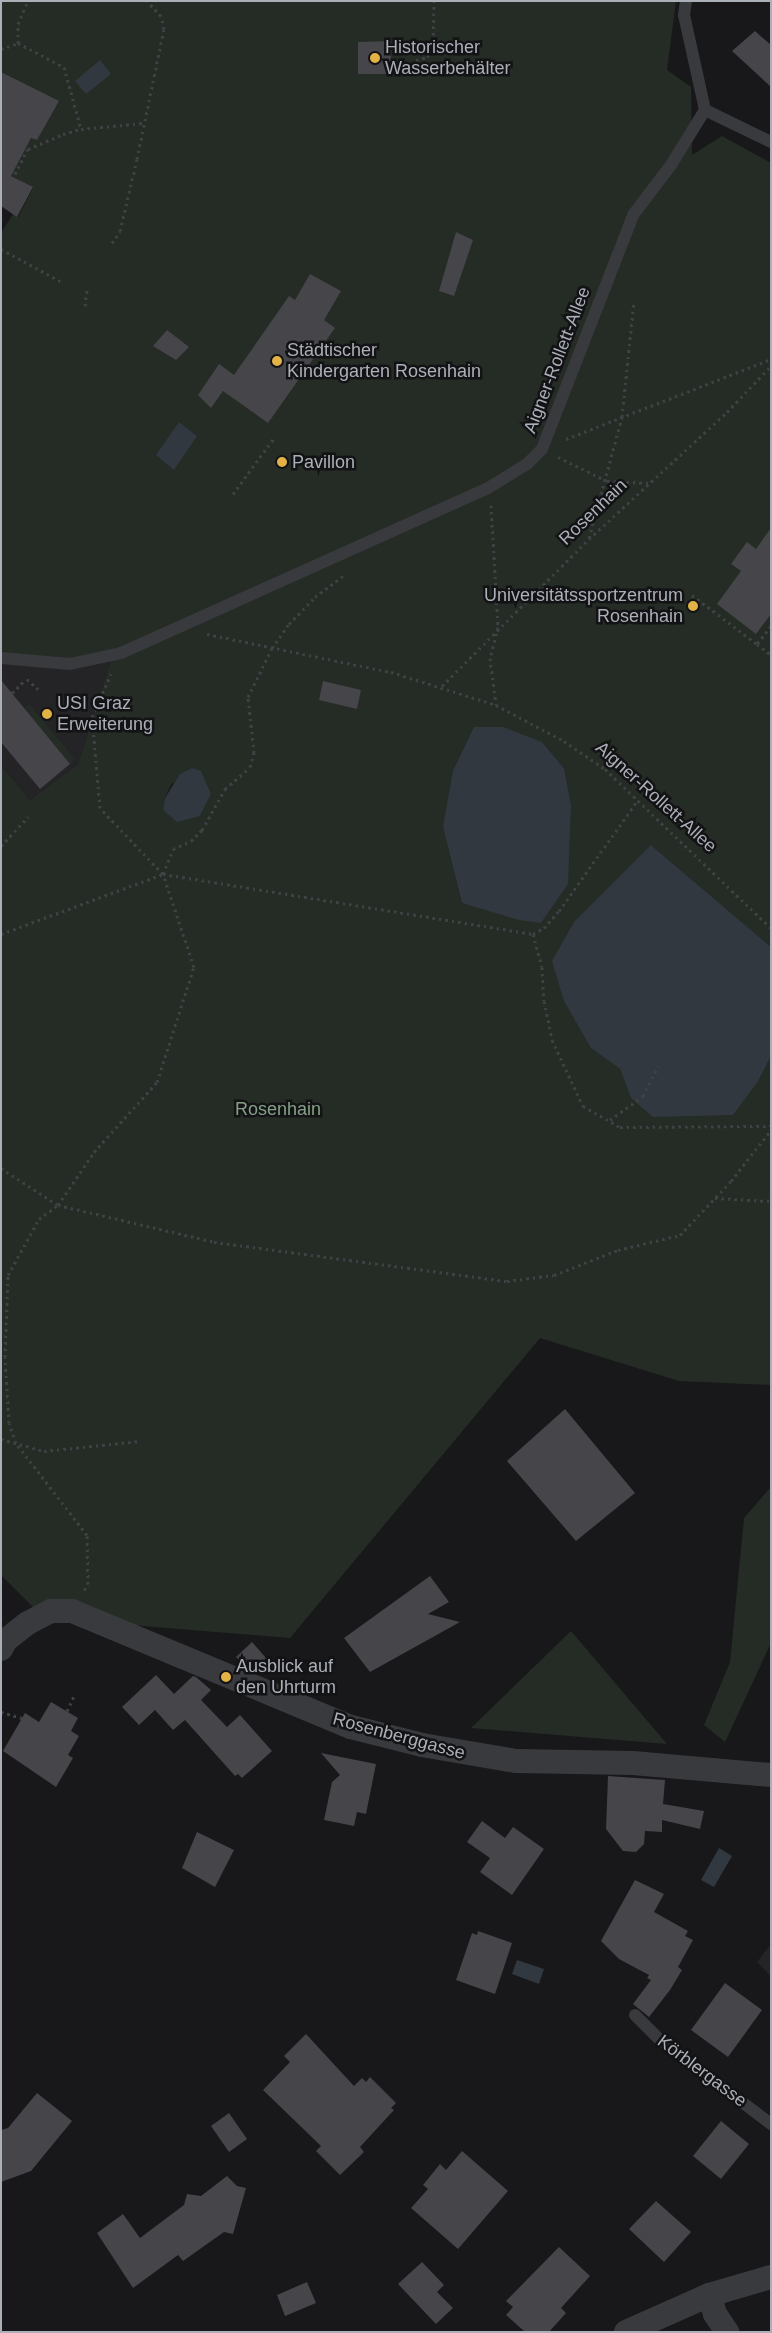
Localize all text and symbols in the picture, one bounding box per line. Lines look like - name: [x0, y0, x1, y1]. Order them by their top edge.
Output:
- place label: Historischer Wasserbehälter: [385, 37, 510, 80]
- marker: Historischer Wasserbehälter: [369, 52, 381, 64]
- street label: Aigner-Rollett-Allee: [519, 284, 595, 436]
- place label: Städtischer Kindergarten Rosenhain: [287, 340, 481, 382]
- marker: Städtischer Kindergarten Rosenhain: [271, 355, 283, 367]
- place label: Pavillon: [292, 451, 355, 473]
- marker: Pavillon: [276, 456, 288, 468]
- street label: Rosenhain: [555, 474, 631, 550]
- place label: Universitätssportzentrum Rosenhain: [484, 585, 683, 628]
- marker: Universitätssportzentrum Rosenhain: [687, 600, 699, 612]
- place label: USI Graz Erweiterung: [57, 693, 153, 736]
- marker: USI Graz Erweiterung: [41, 708, 53, 720]
- street label: Aigner-Rollett-Allee: [591, 737, 721, 857]
- park label: Rosenhain: [235, 1098, 321, 1120]
- place label: Ausblick auf den Uhrturm: [236, 1656, 336, 1698]
- marker: Ausblick auf den Uhrturm: [220, 1671, 232, 1683]
- street label: Rosenberggasse: [330, 1708, 468, 1764]
- street label: Körblergasse: [653, 2030, 751, 2112]

